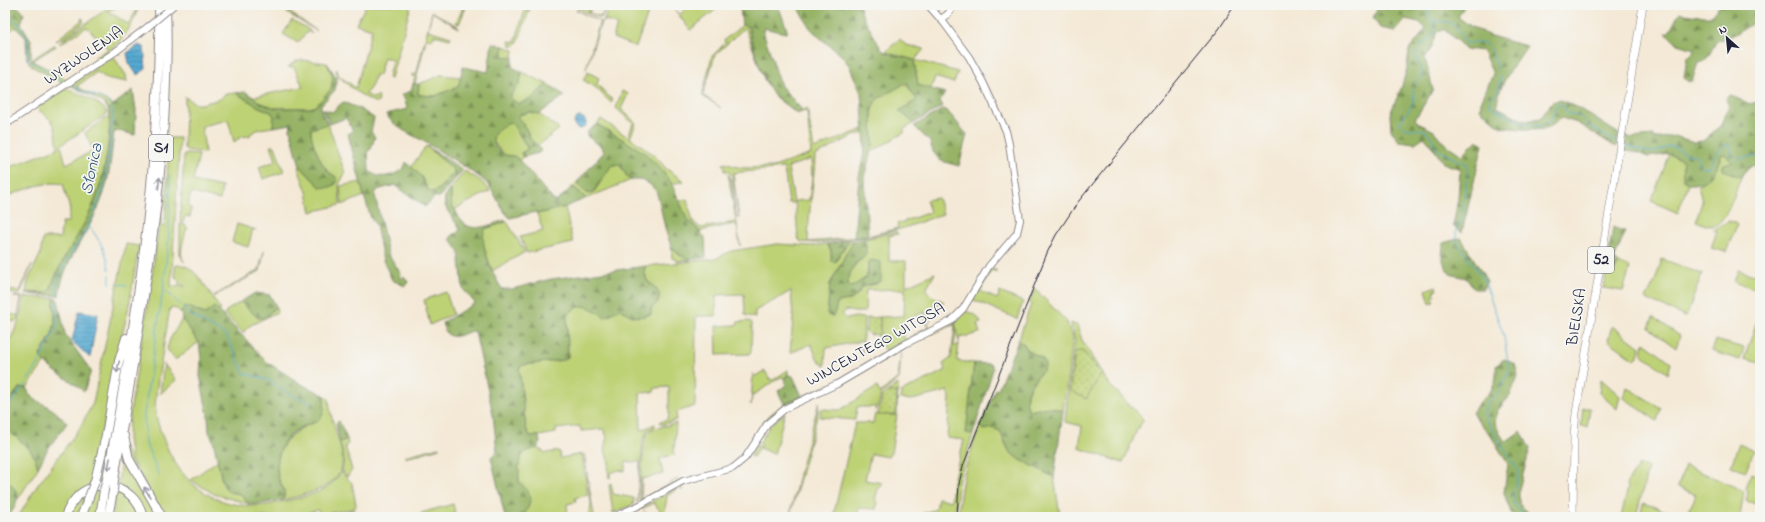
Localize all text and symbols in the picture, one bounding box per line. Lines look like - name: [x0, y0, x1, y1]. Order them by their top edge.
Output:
- north arrow: [1707, 18, 1747, 58]
- street label: WYZWOLENIA: [39, 20, 129, 92]
- text: N: [1716, 21, 1730, 39]
- road number: S1: [149, 135, 173, 161]
- water label: Słonica: [74, 140, 110, 197]
- one-way arrow: [155, 176, 162, 189]
- road number: 52: [1588, 247, 1614, 273]
- street label: BIELSKA: [1560, 286, 1593, 349]
- street label: WINCENTEGO WITOSA: [802, 297, 950, 393]
- one-way arrow: [114, 360, 122, 373]
- one-way arrow: [105, 457, 113, 470]
- one-way arrow: [143, 487, 151, 498]

